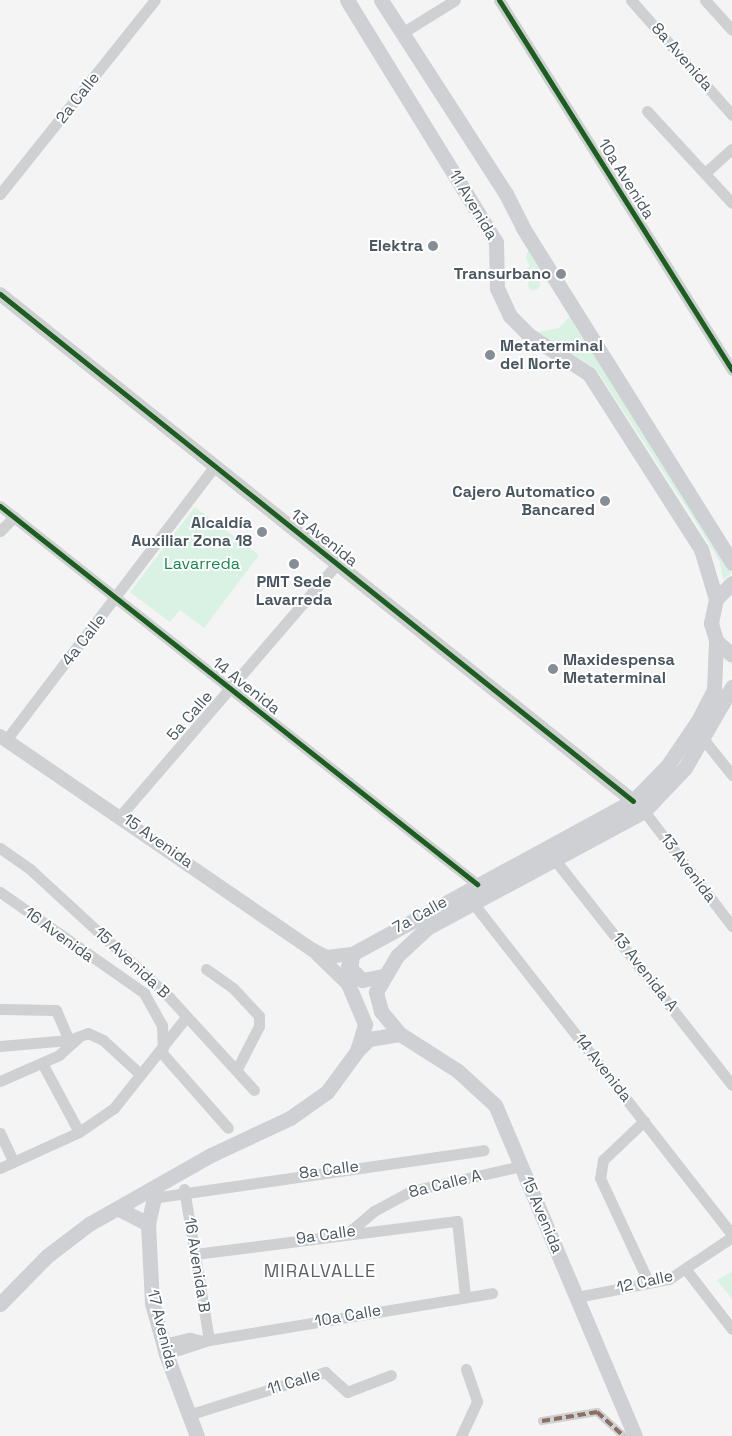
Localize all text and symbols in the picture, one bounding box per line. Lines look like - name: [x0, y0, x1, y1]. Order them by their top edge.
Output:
- street label: 8a Avenida: [647, 19, 717, 95]
- street label: 2a Calle: [52, 69, 104, 127]
- street label: 10a Avenida: [594, 135, 658, 223]
- street label: 11 Avenida: [445, 167, 501, 243]
- place label: Elektra: [369, 236, 423, 256]
- marker: Elektra: [427, 240, 439, 252]
- place label: Transurbano: [454, 264, 551, 284]
- marker: Transurbano: [555, 268, 567, 280]
- place label: Metaterminal del Norte: [500, 336, 603, 374]
- marker: Metaterminal del Norte: [484, 349, 496, 361]
- place label: Cajero Automatico Bancared: [452, 482, 595, 520]
- marker: Cajero Automatico Bancared: [599, 495, 611, 507]
- street label: 13 Avenida: [286, 505, 362, 571]
- place label: Alcaldía Auxiliar Zona 18: [131, 513, 252, 551]
- marker: Alcaldía Auxiliar Zona 18: [256, 526, 268, 538]
- park label: Lavarreda: [164, 554, 240, 574]
- marker: PMT Sede Lavarreda: [288, 558, 300, 570]
- place label: PMT Sede Lavarreda: [256, 572, 332, 610]
- street label: 4a Calle: [58, 610, 110, 670]
- place label: Maxidespensa Metaterminal: [563, 650, 675, 688]
- street label: 14 Avenida: [208, 653, 284, 719]
- marker: Maxidespensa Metaterminal: [547, 663, 559, 675]
- street label: 5a Calle: [163, 687, 217, 745]
- street label: 15 Avenida: [119, 810, 197, 872]
- street label: 13 Avenida: [656, 830, 720, 906]
- street label: 7a Calle: [389, 892, 451, 938]
- street label: 16 Avenida: [20, 903, 98, 967]
- street label: 15 Avenida B: [90, 923, 174, 1003]
- street label: 13 Avenida A: [608, 928, 682, 1016]
- street label: 14 Avenida: [570, 1030, 636, 1106]
- street label: 8a Calle: [298, 1157, 360, 1183]
- street label: 8a Calle A: [407, 1166, 483, 1202]
- street label: 15 Avenida: [517, 1174, 567, 1256]
- street label: 16 Avenida B: [180, 1216, 214, 1314]
- street label: 9a Calle: [295, 1221, 357, 1249]
- district label: MIRALVALLE: [263, 1260, 377, 1282]
- street label: 12 Calle: [615, 1266, 675, 1298]
- street label: 17 Avenida: [143, 1288, 181, 1370]
- street label: 10a Calle: [313, 1301, 383, 1331]
- street label: 11 Calle: [265, 1365, 323, 1399]

